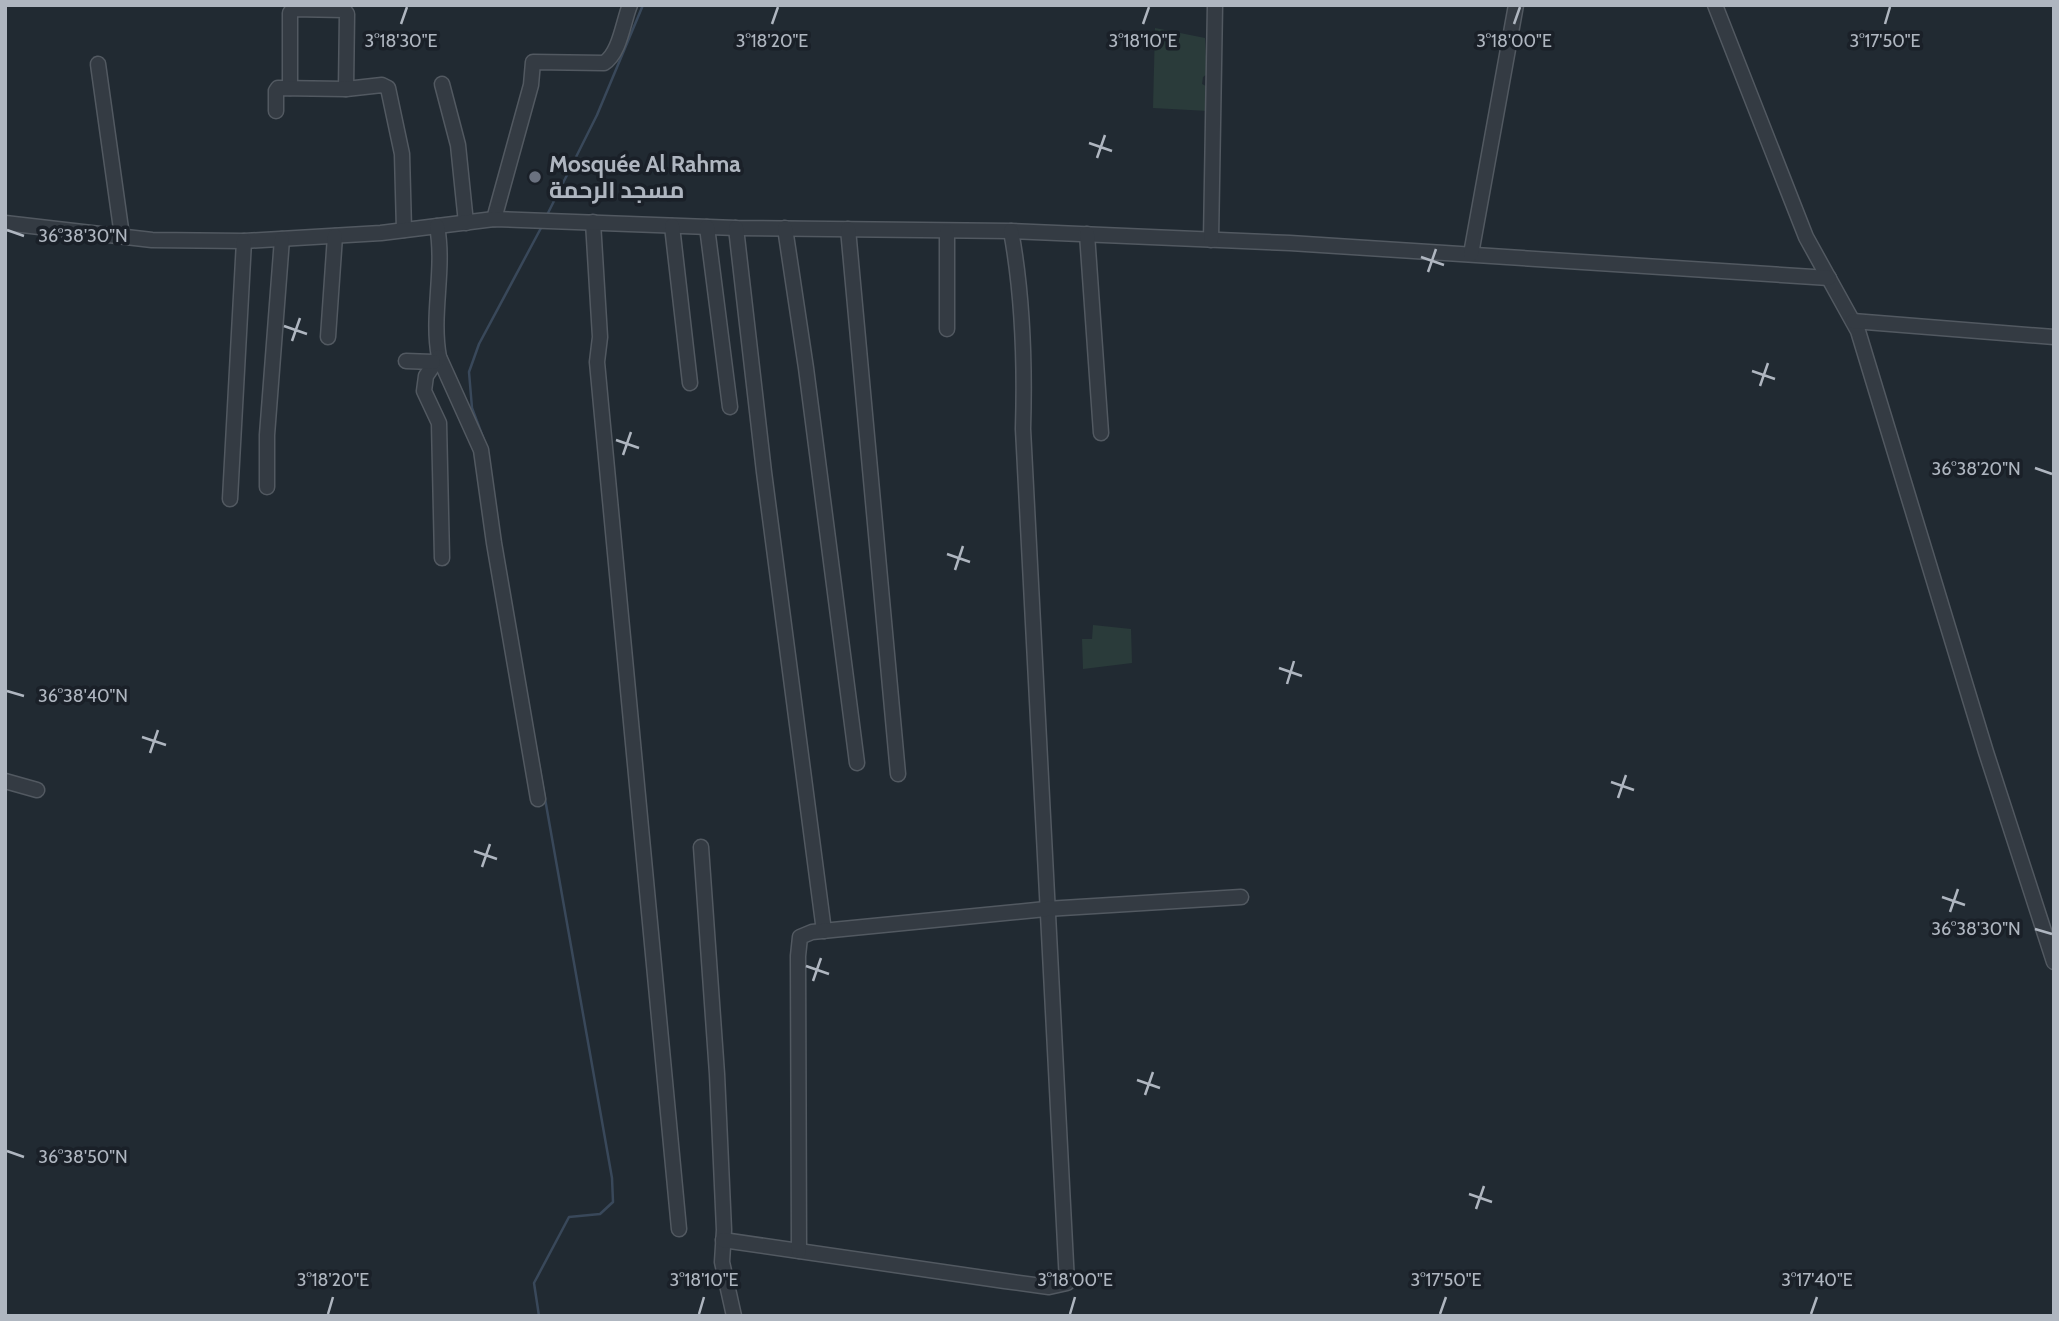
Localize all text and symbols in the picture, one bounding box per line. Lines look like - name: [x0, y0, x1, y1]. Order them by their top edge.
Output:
- text: 3°18'30"E: [365, 30, 437, 52]
- text: 3°18'20"E: [736, 30, 808, 52]
- text: 3°18'10"E: [1108, 30, 1178, 52]
- text: 3°18'00"E: [1476, 30, 1552, 52]
- text: 3°17'50"E: [1849, 30, 1921, 52]
- place label: Mosquée Al Rahma مسجد الرحمة: [549, 150, 741, 204]
- marker: Mosquée Al Rahma مسجد الرحمة: [527, 169, 543, 185]
- text: 36°38'30"N: [38, 225, 128, 247]
- text: 36°38'20"N: [1931, 458, 2021, 480]
- text: 36°38'40"N: [38, 685, 128, 707]
- text: 36°38'30"N: [1931, 918, 2021, 940]
- text: 36°38'50"N: [38, 1146, 128, 1168]
- text: 3°18'20"E: [297, 1269, 369, 1291]
- text: 3°18'10"E: [669, 1269, 739, 1291]
- text: 3°18'00"E: [1037, 1269, 1113, 1291]
- text: 3°17'50"E: [1410, 1269, 1482, 1291]
- text: 3°17'40"E: [1781, 1269, 1853, 1291]

